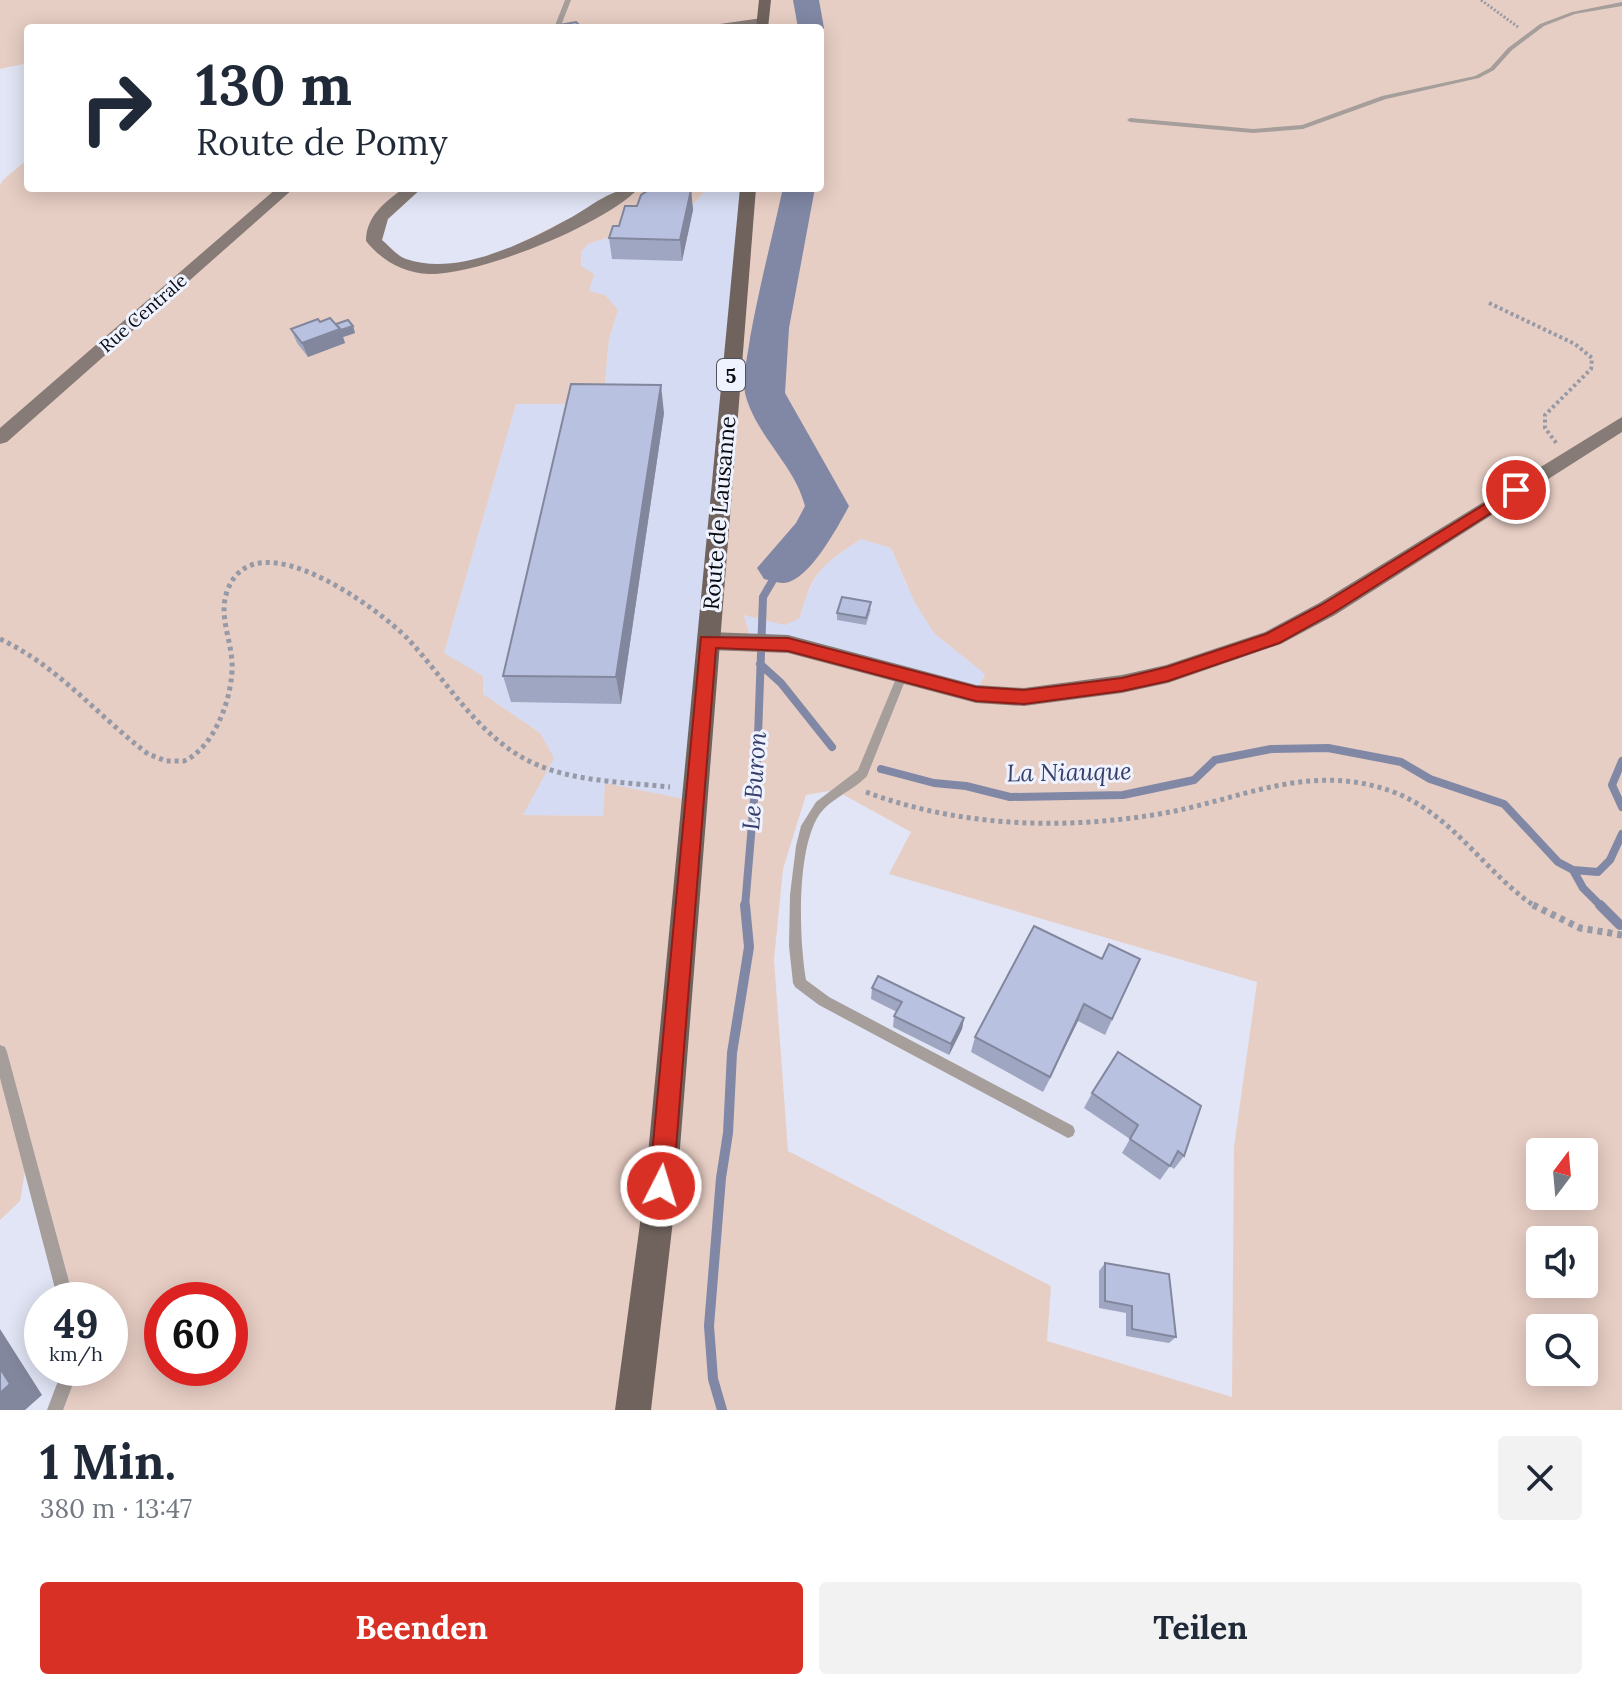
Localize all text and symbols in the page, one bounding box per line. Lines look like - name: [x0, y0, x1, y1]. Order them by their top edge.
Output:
- text: 130 m: [196, 49, 352, 120]
- icon: right: [64, 56, 168, 160]
- text: Route de Pomy: [196, 119, 448, 165]
- street label: Rue Centrale: [95, 269, 192, 357]
- road number: 5: [717, 359, 745, 391]
- street label: Route de Lausanne: [697, 415, 741, 611]
- pin: [1482, 456, 1550, 524]
- icon: arrive: [1494, 468, 1538, 512]
- water label: Le Buron: [735, 730, 773, 831]
- water label: La Niauque: [1006, 755, 1132, 789]
- north arrow: [1526, 1138, 1598, 1210]
- map controls: [1526, 1138, 1598, 1386]
- position arrow: [619, 1144, 703, 1228]
- button: sound: [1526, 1226, 1598, 1298]
- speed limit sign: 60: [144, 1282, 248, 1386]
- text: 49: [54, 1298, 98, 1349]
- button: search: [1526, 1314, 1598, 1386]
- text: km/h: [49, 1341, 103, 1366]
- text: 1 Min.: [40, 1431, 176, 1492]
- button: close: [1498, 1436, 1582, 1520]
- text: 380 m · 13:47: [40, 1492, 192, 1525]
- button: Beenden: [40, 1582, 803, 1674]
- button: Teilen: [819, 1582, 1582, 1674]

